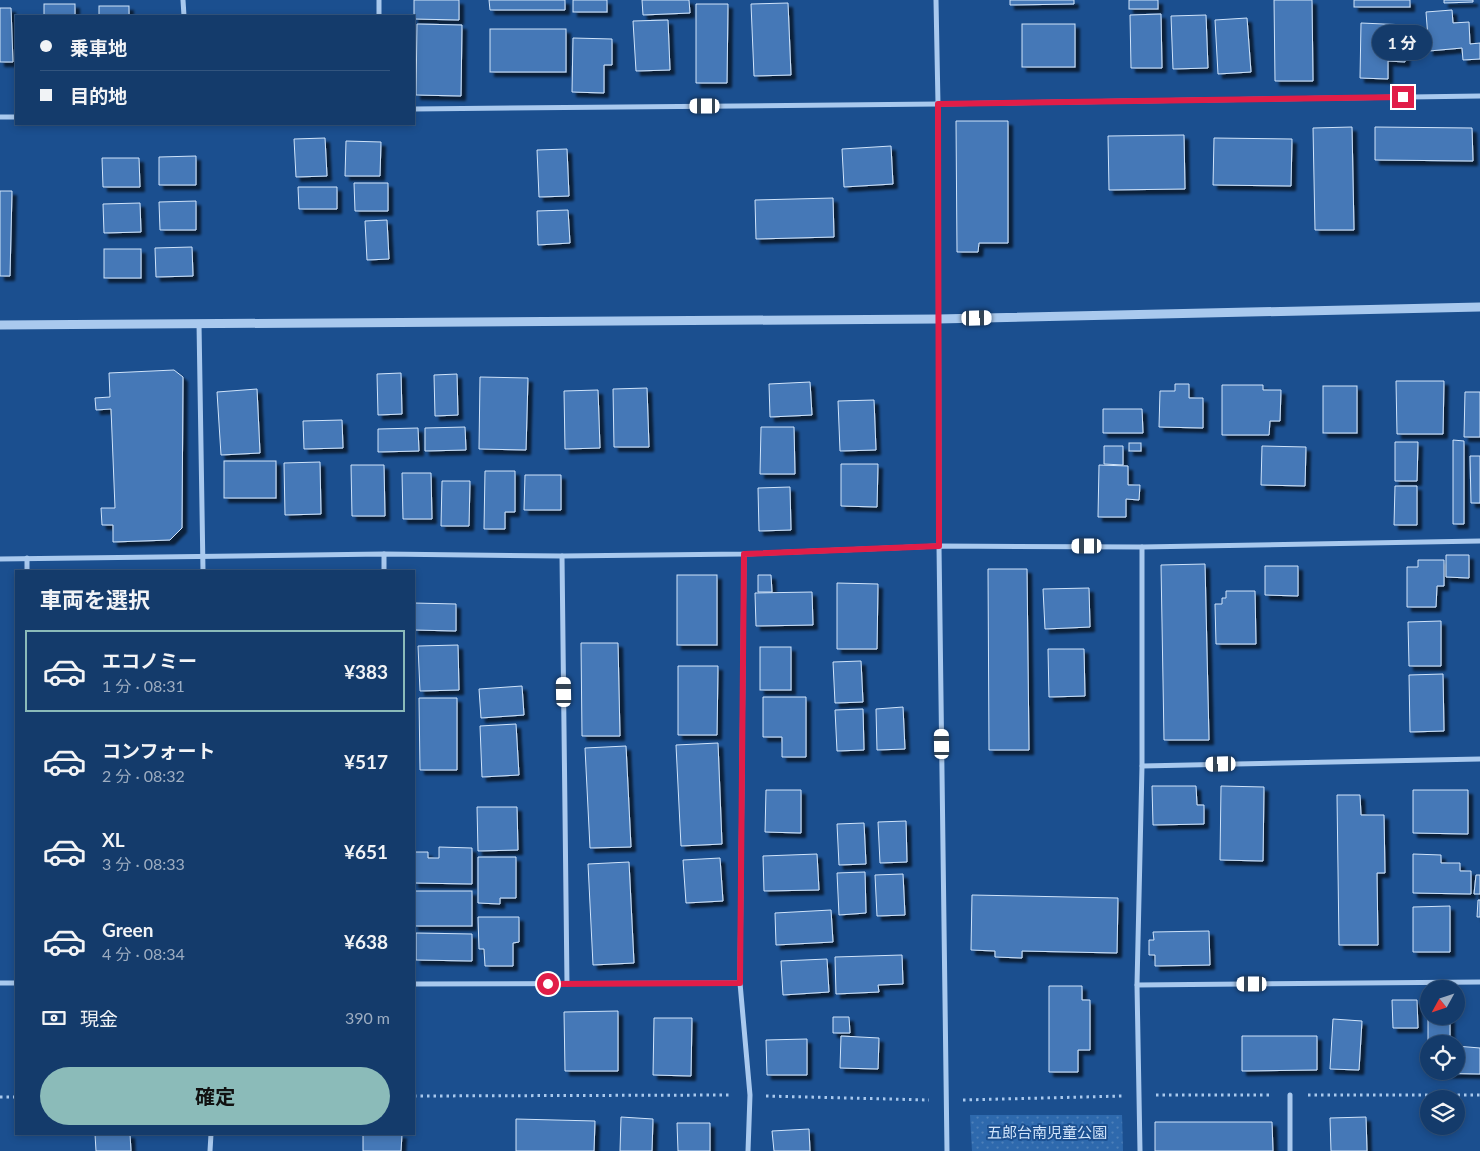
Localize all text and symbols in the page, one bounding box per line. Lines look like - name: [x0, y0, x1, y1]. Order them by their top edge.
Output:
- callout: 1 分: [1373, 24, 1433, 59]
- text: 1 分: [1387, 33, 1417, 52]
- text: 乗車地: [70, 36, 127, 59]
- text: 目的地: [70, 84, 127, 107]
- route end: [1392, 86, 1414, 108]
- car: [690, 99, 720, 114]
- car: [961, 310, 992, 326]
- car: [1072, 539, 1102, 554]
- text: 車両を選択: [40, 586, 150, 613]
- icon: car: [42, 649, 87, 694]
- text: エコノミー: [102, 649, 197, 672]
- text: ¥383: [344, 660, 388, 683]
- text: 1 分 · 08:31: [102, 676, 185, 695]
- car: [556, 677, 571, 707]
- car: [934, 729, 949, 759]
- icon: car: [42, 739, 87, 784]
- text: コンフォート: [102, 739, 215, 762]
- text: ¥517: [344, 750, 388, 773]
- car: [1205, 756, 1236, 772]
- text: 2 分 · 08:32: [102, 766, 185, 785]
- text: XL: [102, 828, 125, 851]
- icon: car: [42, 829, 87, 874]
- text: ¥651: [344, 840, 388, 863]
- text: 3 分 · 08:33: [102, 854, 185, 873]
- text: Green: [102, 918, 153, 941]
- icon: car: [42, 919, 87, 964]
- text: ¥638: [344, 930, 388, 953]
- text: 4 分 · 08:34: [102, 944, 185, 963]
- route start: [537, 973, 559, 995]
- car: [1237, 977, 1267, 992]
- north arrow: [1420, 980, 1465, 1025]
- map controls: [1420, 980, 1465, 1135]
- icon: cash: [40, 1004, 68, 1032]
- text: 現金: [80, 1007, 118, 1030]
- text: 390 m: [345, 1008, 390, 1027]
- button: locate: [1420, 1035, 1465, 1080]
- button: 確定: [40, 1067, 390, 1125]
- button: layers: [1420, 1090, 1465, 1135]
- park label: 五郎台南児童公園: [987, 1123, 1107, 1141]

